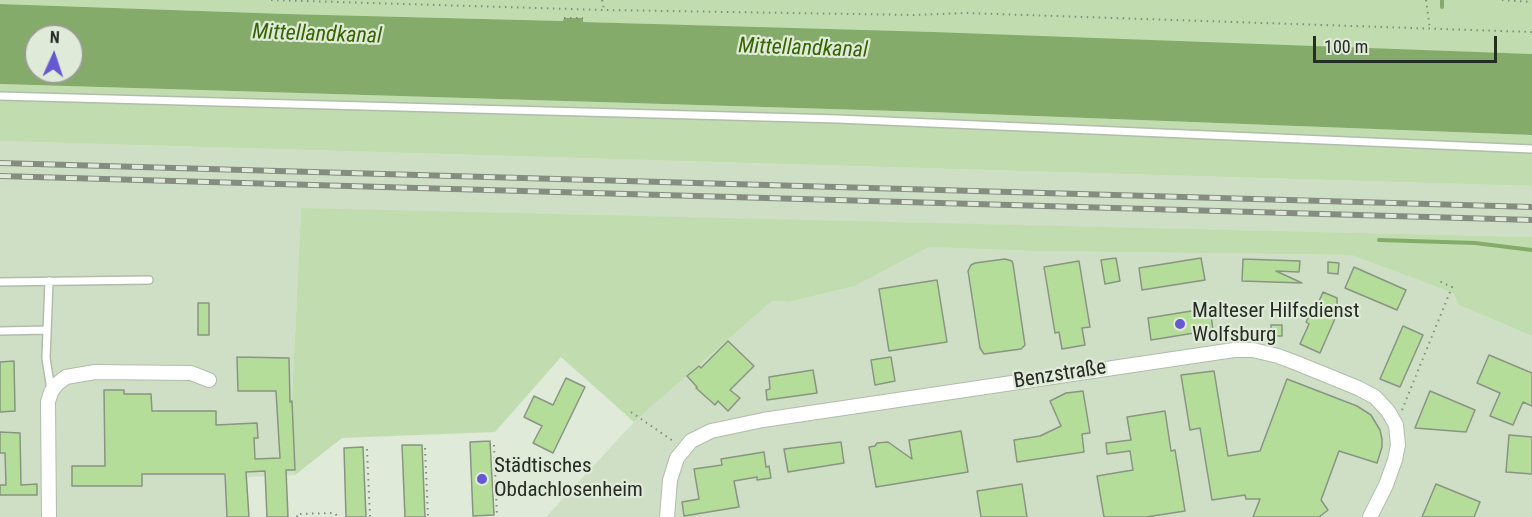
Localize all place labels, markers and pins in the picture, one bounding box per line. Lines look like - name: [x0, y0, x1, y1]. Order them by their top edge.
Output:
- place label: Malteser Hilfsdienst Wolfsburg: [1192, 299, 1359, 349]
- marker: Malteser Hilfsdienst Wolfsburg: [1173, 317, 1187, 331]
- place label: Städtisches Obdachlosenheim: [494, 454, 643, 504]
- marker: Städtisches Obdachlosenheim: [475, 472, 489, 486]

